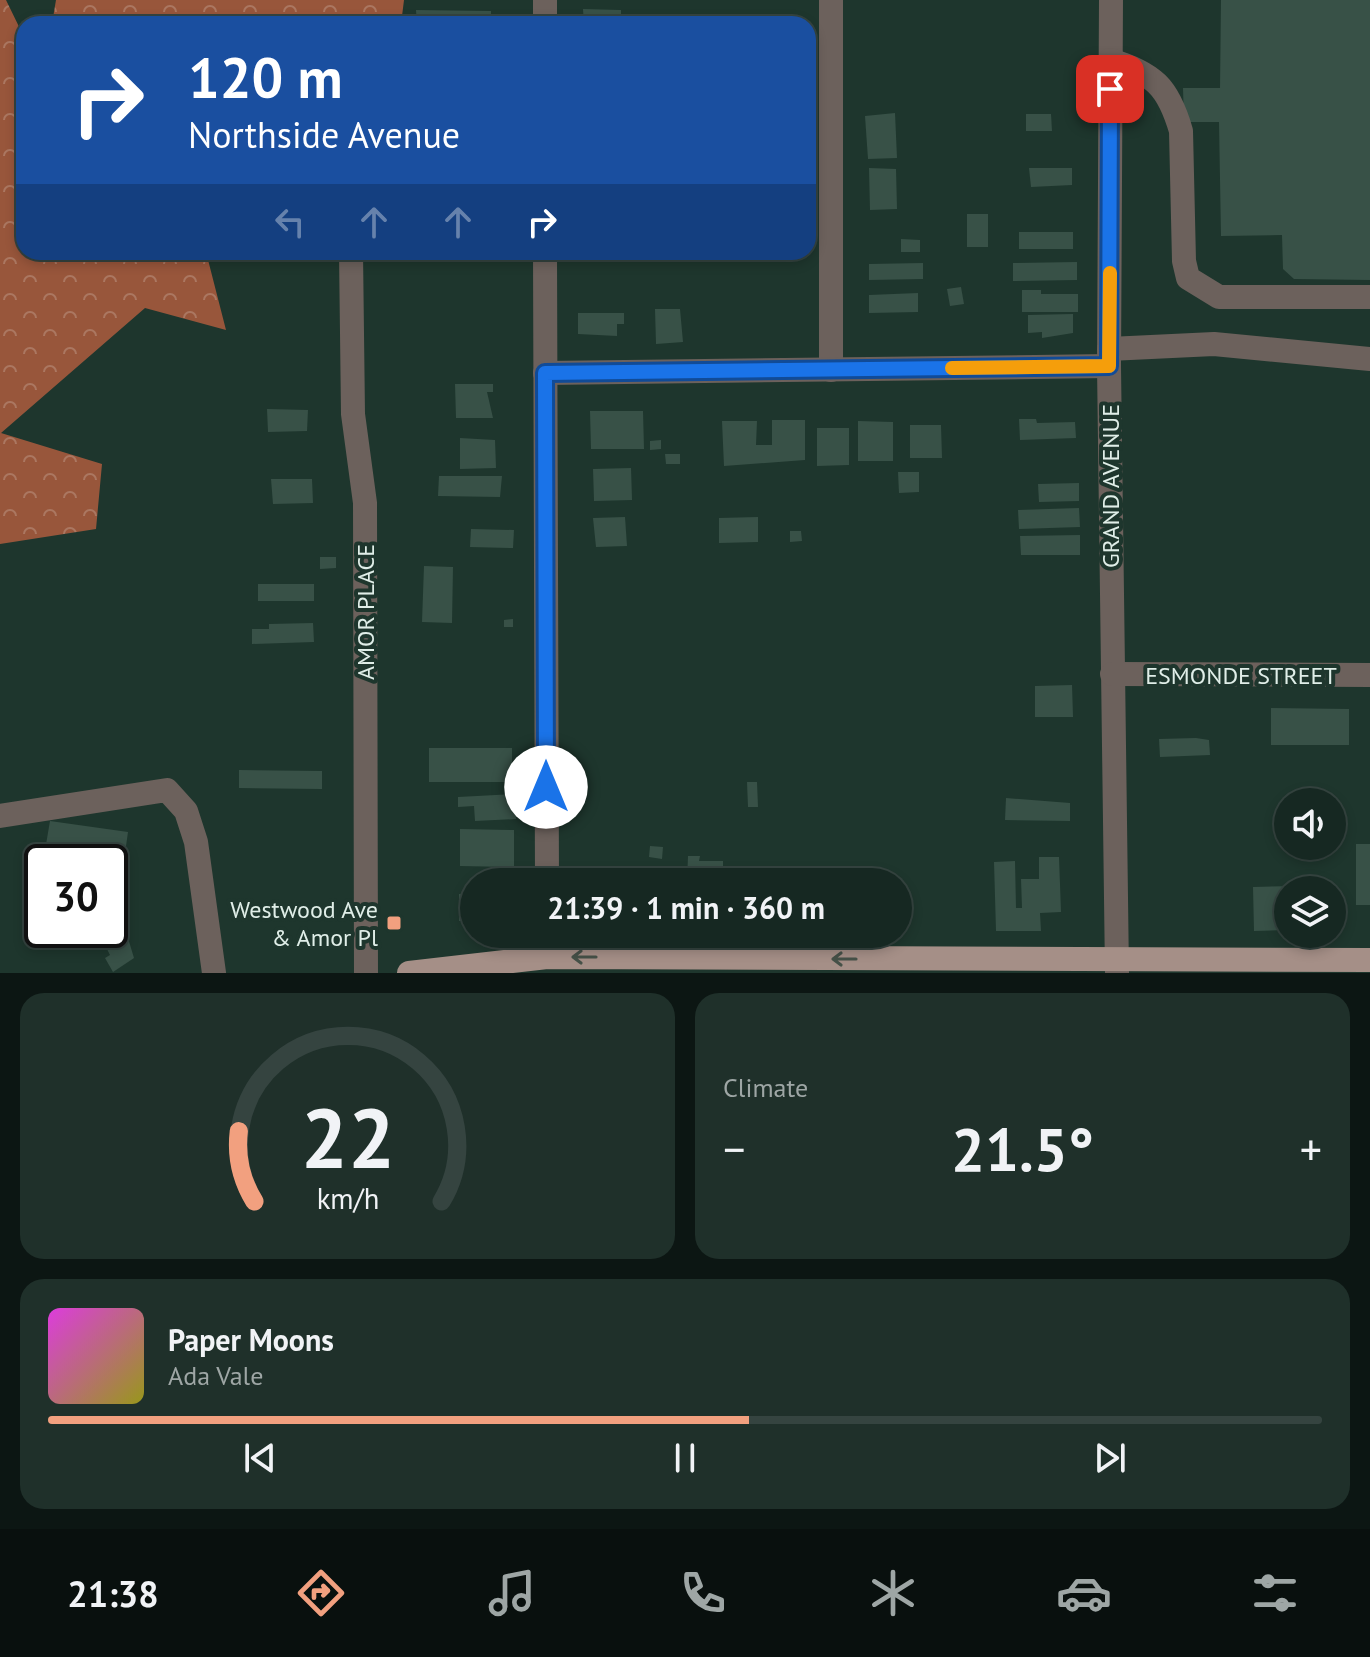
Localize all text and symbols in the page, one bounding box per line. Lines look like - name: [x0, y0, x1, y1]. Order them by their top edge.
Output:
- text: 120 m: [188, 41, 343, 113]
- icon: right: [56, 48, 160, 152]
- pin: [1076, 55, 1144, 123]
- icon: arrive: [1088, 67, 1132, 111]
- text: Northside Avenue: [188, 111, 460, 158]
- icon: left: [268, 200, 312, 244]
- icon: ahead: [352, 200, 396, 244]
- icon: ahead: [436, 200, 480, 244]
- icon: right: [520, 200, 564, 244]
- street label: GRAND AVENUE: [1095, 404, 1126, 568]
- street label: AMOR PLACE: [350, 544, 381, 680]
- street label: ESMONDE STREET: [1145, 660, 1337, 691]
- position arrow: [504, 745, 588, 829]
- map controls: [1274, 788, 1346, 948]
- button: sound: [1274, 788, 1346, 860]
- speed limit sign: 30: [24, 844, 128, 948]
- button: layers: [1274, 876, 1346, 948]
- text: 21:39 · 1 min · 360 m: [547, 888, 825, 927]
- place label: Westwood Ave & Amor Pl: [230, 894, 378, 953]
- marker: Westwood Ave & Amor Pl: [385, 914, 403, 932]
- one-way arrow: [571, 949, 598, 965]
- one-way arrow: [831, 951, 858, 967]
- text: Climate: [723, 1071, 808, 1104]
- text: 22: [300, 1083, 395, 1191]
- text: 21.5°: [951, 1110, 1094, 1188]
- text: −: [723, 1120, 745, 1177]
- text: +: [1300, 1120, 1322, 1177]
- text: km/h: [316, 1180, 379, 1217]
- text: Paper Moons: [168, 1320, 334, 1359]
- text: Ada Vale: [168, 1359, 263, 1392]
- icon: previous: [238, 1436, 282, 1480]
- icon: pause: [663, 1436, 707, 1480]
- icon: next: [1088, 1436, 1132, 1480]
- icon: directions: [293, 1565, 349, 1621]
- icon: music: [484, 1565, 540, 1621]
- icon: phone: [675, 1565, 731, 1621]
- icon: climate: [865, 1565, 921, 1621]
- icon: car: [1056, 1565, 1112, 1621]
- icon: filters: [1247, 1565, 1303, 1621]
- text: 21:38: [67, 1570, 159, 1617]

